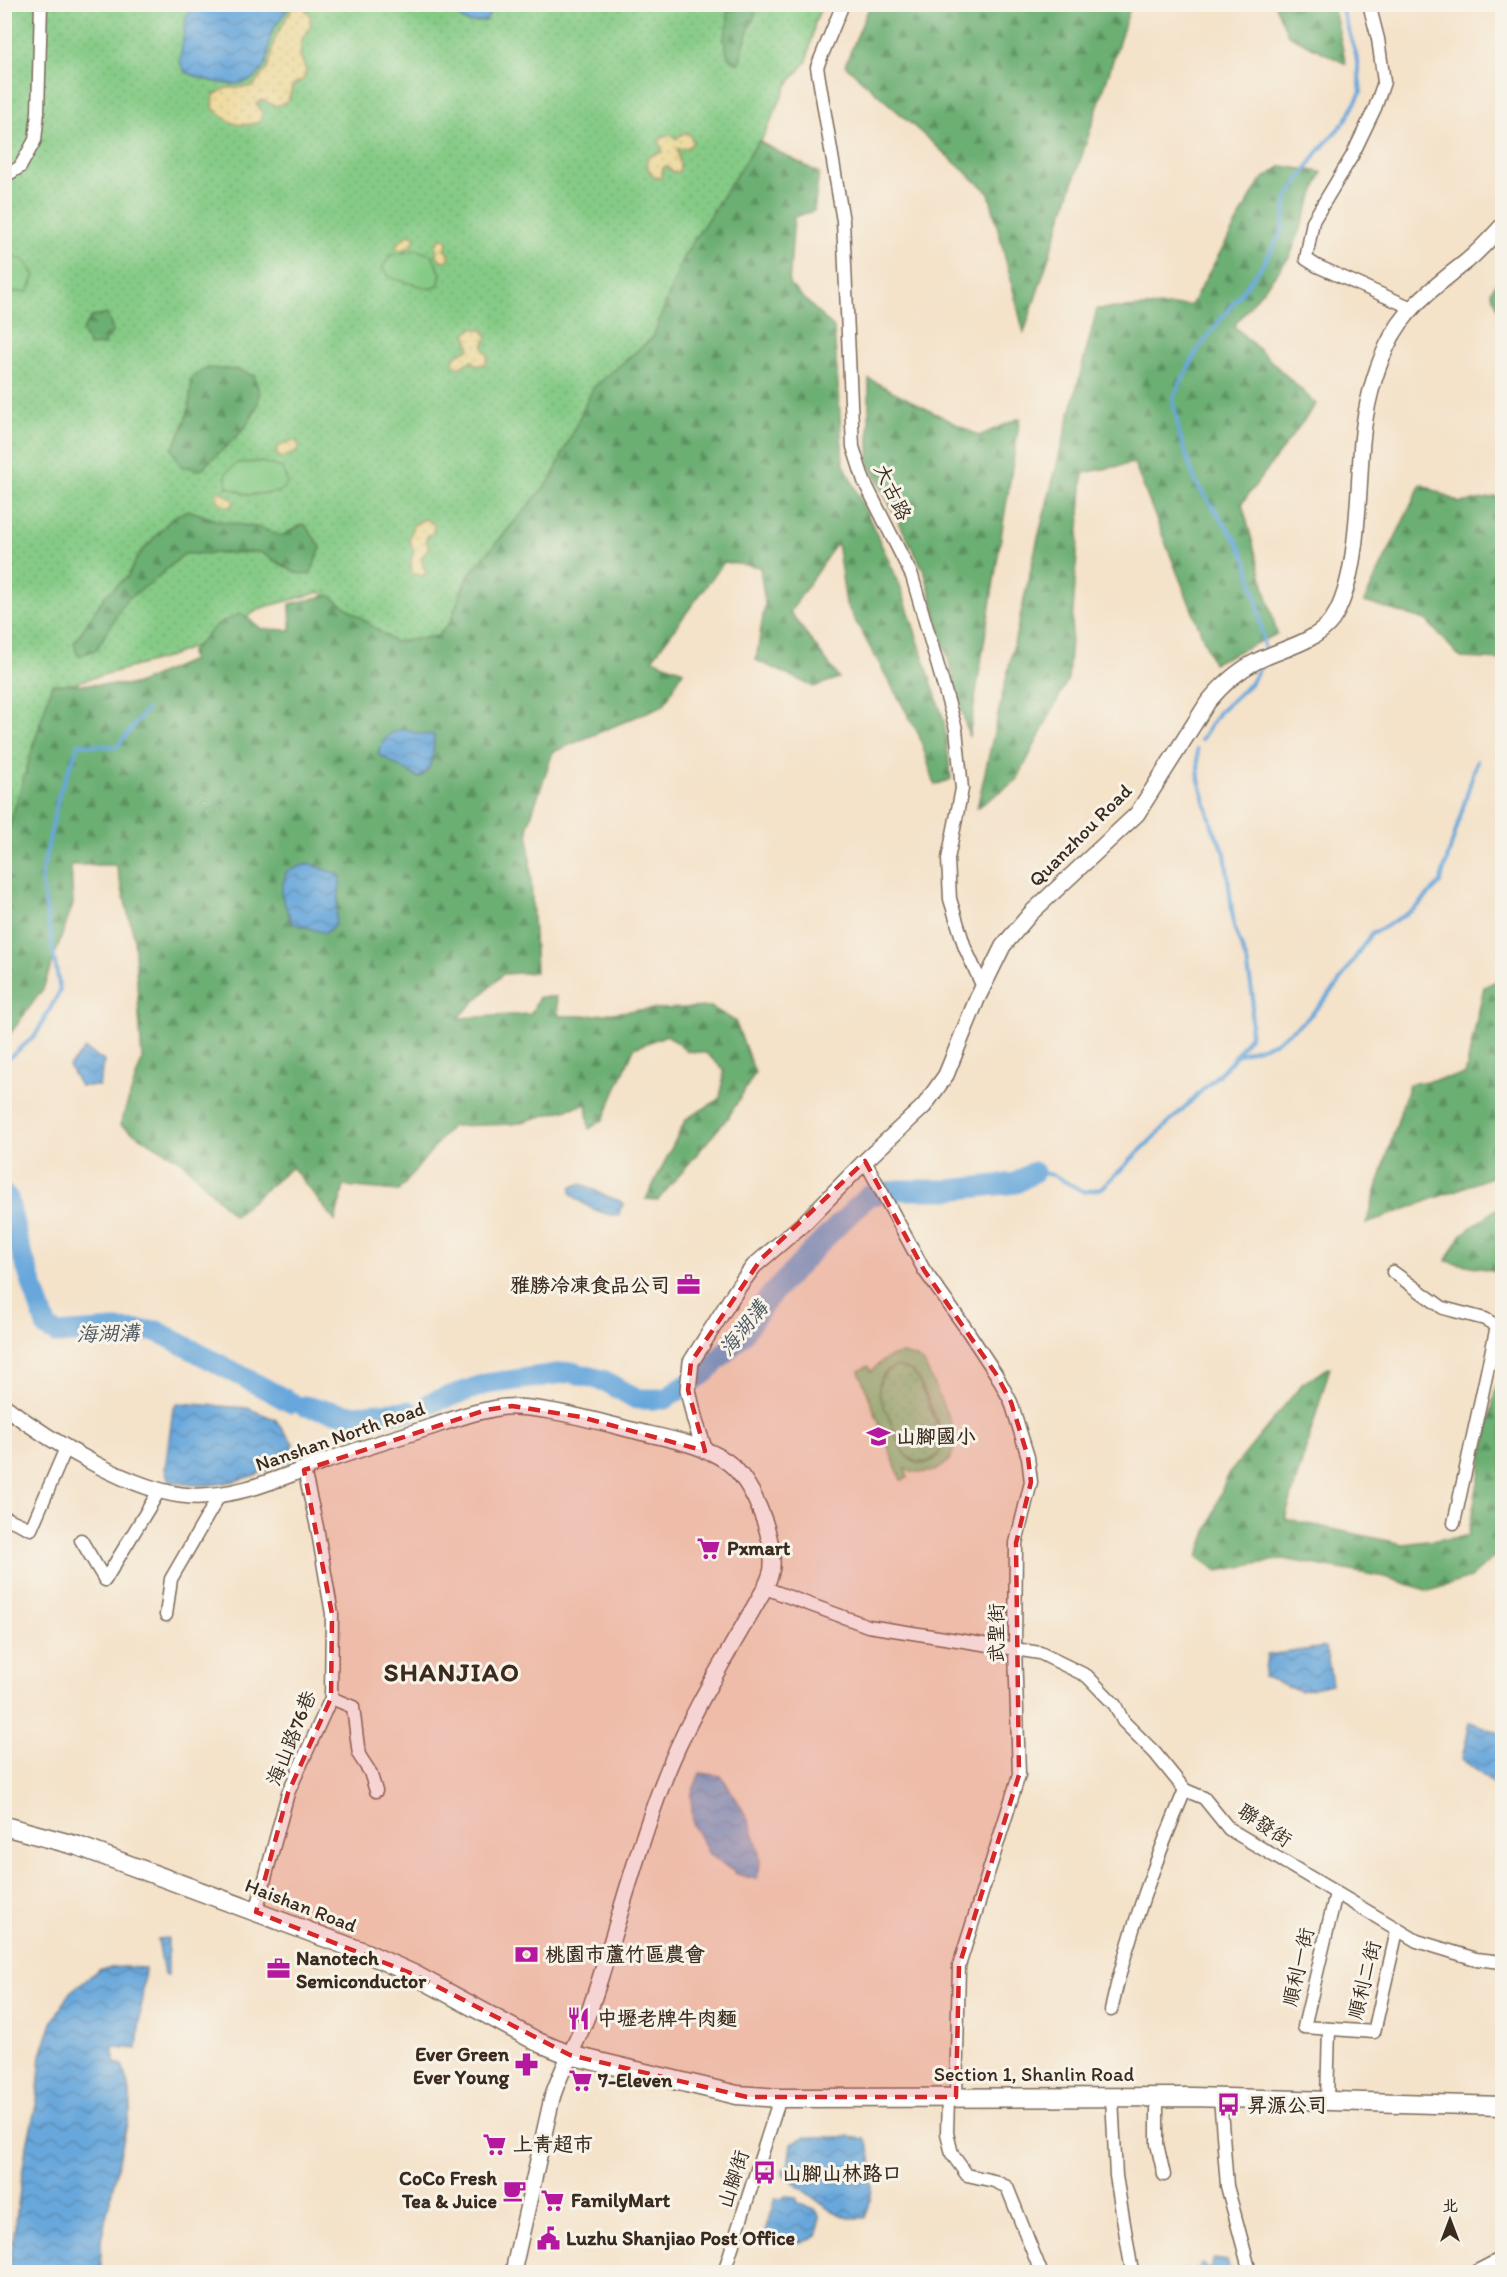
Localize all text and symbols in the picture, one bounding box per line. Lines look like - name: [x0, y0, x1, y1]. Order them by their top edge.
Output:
- street label: 大古路: [869, 460, 917, 525]
- street label: Quanzhou Road: [1023, 778, 1137, 892]
- office icon: 雅勝冷凍食品公司: [675, 1272, 701, 1298]
- place label: 雅勝冷凍食品公司: [510, 1273, 670, 1297]
- water label: 海湖溝: [713, 1294, 774, 1360]
- water label: 海湖溝: [76, 1319, 142, 1347]
- street label: Nanshan North Road: [252, 1396, 428, 1476]
- school or university icon: 山腳國小: [865, 1423, 891, 1449]
- place label: 山腳國小: [896, 1424, 976, 1448]
- supermarket icon: Pxmart: [696, 1535, 722, 1561]
- place label: Pxmart: [727, 1536, 791, 1560]
- street label: 武聖街: [984, 1603, 1008, 1663]
- district label: SHANJIAO: [384, 1656, 520, 1688]
- street label: 海山路76巷: [261, 1686, 321, 1789]
- street label: 聯發街: [1233, 1798, 1297, 1852]
- street label: Haishan Road: [242, 1873, 360, 1937]
- street label: 順利一街: [1277, 1925, 1319, 2009]
- street label: 順利二街: [1343, 1938, 1385, 2022]
- bank icon: 桃園市蘆竹區農會: [514, 1941, 540, 1967]
- place label: 桃園市蘆竹區農會: [545, 1942, 705, 1966]
- place label: Nanotech Semiconductor: [296, 1946, 427, 1993]
- office icon: Nanotech Semiconductor: [265, 1956, 291, 1982]
- restaurant icon: 中壢老牌牛肉麵: [566, 2005, 592, 2031]
- place label: 中壢老牌牛肉麵: [597, 2006, 737, 2030]
- place label: Ever Green Ever Young: [413, 2042, 510, 2090]
- pharmacy icon: Ever Green Ever Young: [514, 2052, 540, 2078]
- street label: Section 1, Shanlin Road: [934, 2062, 1134, 2086]
- supermarket icon: 7-Eleven: [567, 2067, 593, 2093]
- place label: 7-Eleven: [597, 2068, 673, 2092]
- bus stop icon: 昇源公司: [1216, 2092, 1242, 2118]
- place label: 昇源公司: [1247, 2093, 1327, 2117]
- supermarket icon: 上青超市: [482, 2131, 508, 2157]
- place label: 上青超市: [513, 2132, 593, 2156]
- street label: 山腳街: [712, 2147, 754, 2211]
- bus stop icon: 山腳山林路口: [751, 2160, 777, 2186]
- place label: 山腳山林路口: [782, 2161, 902, 2185]
- place label: CoCo Fresh Tea & Juice: [399, 2166, 497, 2213]
- cafe icon: CoCo Fresh Tea & Juice: [502, 2177, 528, 2203]
- supermarket icon: FamilyMart: [540, 2187, 566, 2213]
- place label: FamilyMart: [571, 2188, 671, 2213]
- north arrow: [1420, 2190, 1480, 2250]
- text: 北: [1442, 2196, 1458, 2215]
- public building icon: Luzhu Shanjiao Post Office: [535, 2225, 561, 2251]
- place label: Luzhu Shanjiao Post Office: [566, 2226, 796, 2251]

